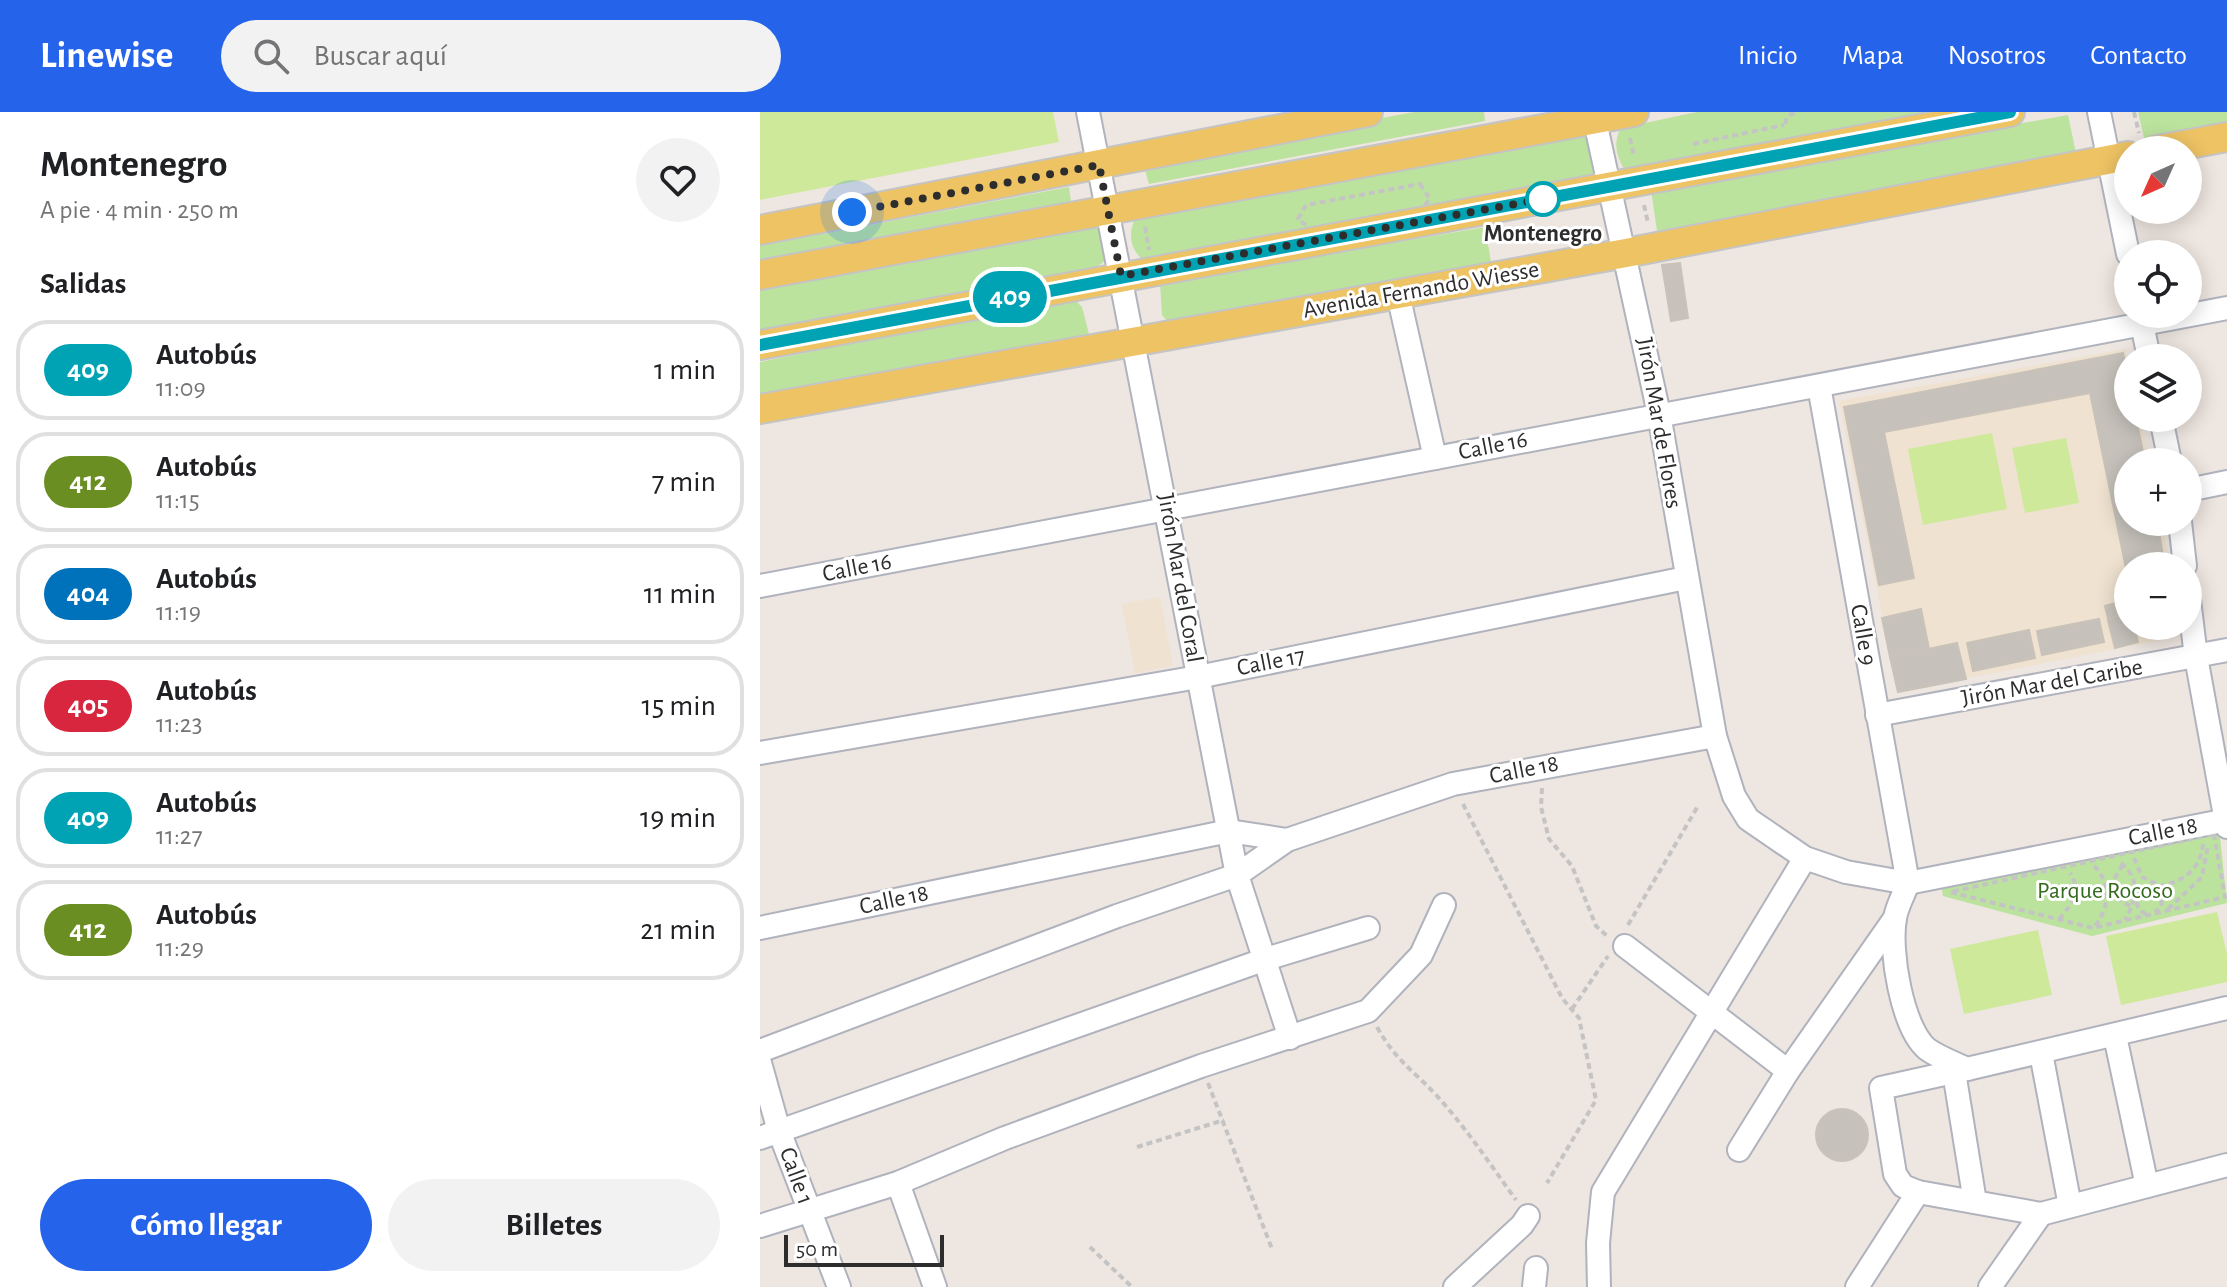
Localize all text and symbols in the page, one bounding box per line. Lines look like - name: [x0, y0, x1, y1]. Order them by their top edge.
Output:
- search box: [221, 20, 781, 92]
- icon: search: [249, 34, 293, 78]
- text: Linewise: [40, 37, 173, 75]
- text: Buscar aquí: [313, 41, 447, 71]
- text: Inicio: [1738, 42, 1798, 70]
- text: Mapa: [1842, 42, 1904, 70]
- text: Nosotros: [1948, 42, 2046, 70]
- text: Contacto: [2090, 42, 2187, 70]
- north arrow: [2114, 136, 2202, 224]
- map controls: [2114, 136, 2202, 640]
- button: heart: [636, 138, 720, 222]
- text: Montenegro: [40, 146, 228, 184]
- marker: Montenegro: [1526, 182, 1560, 216]
- your location: [832, 192, 872, 232]
- text: A pie · 4 min · 250 m: [40, 197, 239, 223]
- place label: Montenegro: [1484, 222, 1602, 246]
- button: locate: [2114, 240, 2202, 328]
- street label: Avenida Fernando Wiesse: [1301, 257, 1541, 323]
- text: Salidas: [40, 269, 126, 299]
- line badge: 409: [964, 271, 1056, 323]
- text: 409: [989, 283, 1031, 311]
- street label: Jirón Mar de Flores: [1632, 336, 1686, 510]
- text: Autobús: [156, 340, 257, 370]
- button: layers: [2114, 344, 2202, 432]
- text: 1 min: [654, 355, 716, 385]
- text: 409: [67, 356, 109, 384]
- text: 11:09: [156, 375, 206, 401]
- street label: Calle 16: [1456, 428, 1530, 464]
- button: +: [2114, 448, 2202, 536]
- text: Autobús: [156, 452, 257, 482]
- text: 7 min: [652, 467, 716, 497]
- text: 412: [69, 468, 107, 496]
- text: 11:15: [156, 487, 200, 513]
- street label: Jirón Mar del Coral: [1153, 491, 1207, 665]
- street label: Calle 16: [820, 550, 894, 586]
- button: −: [2114, 552, 2202, 640]
- text: Autobús: [156, 564, 257, 594]
- text: 11 min: [644, 579, 716, 609]
- text: 404: [67, 580, 109, 608]
- text: 11:19: [156, 599, 201, 625]
- street label: Calle 9: [1846, 603, 1880, 667]
- street label: Calle 17: [1235, 644, 1307, 680]
- street label: Jirón Mar del Caribe: [1959, 655, 2145, 711]
- text: Autobús: [156, 676, 257, 706]
- text: 15 min: [641, 691, 716, 721]
- text: 405: [68, 692, 108, 720]
- text: 11:23: [156, 711, 202, 737]
- street label: Calle 18: [1487, 752, 1561, 788]
- text: Autobús: [156, 788, 257, 818]
- text: 19 min: [640, 803, 716, 833]
- text: 409: [67, 804, 109, 832]
- street label: Calle 18: [2126, 814, 2200, 850]
- text: 11:27: [156, 823, 203, 849]
- park label: Parque Rocoso: [2037, 879, 2173, 903]
- street label: Calle 18: [857, 881, 931, 919]
- text: Autobús: [156, 900, 257, 930]
- text: 21 min: [640, 915, 716, 945]
- text: 412: [69, 916, 107, 944]
- text: 11:29: [156, 935, 204, 961]
- street label: Calle 1: [775, 1144, 817, 1208]
- button: Cómo llegar: [40, 1179, 372, 1271]
- button: Billetes: [388, 1179, 720, 1271]
- scale bar: [784, 1231, 944, 1267]
- text: 50 m: [796, 1238, 838, 1260]

